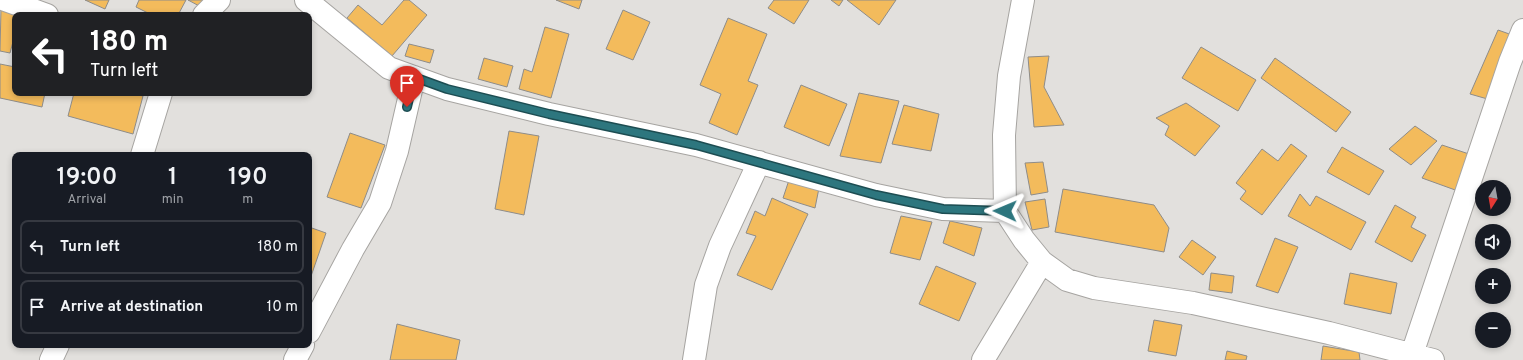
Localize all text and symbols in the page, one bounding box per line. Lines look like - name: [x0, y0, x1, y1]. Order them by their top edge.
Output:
- text: 180 m: [90, 25, 168, 61]
- icon: left: [24, 28, 76, 80]
- text: Turn left: [90, 60, 158, 83]
- pin: [390, 66, 424, 107]
- icon: arrive: [396, 72, 418, 94]
- text: 19:00: [56, 163, 117, 193]
- text: 1: [168, 163, 177, 193]
- text: 190: [228, 163, 268, 193]
- north arrow: [1475, 180, 1511, 216]
- map controls: [1475, 180, 1511, 348]
- position arrow: [984, 190, 1026, 232]
- text: Arrival: [68, 192, 106, 208]
- text: min: [162, 192, 183, 208]
- text: m: [242, 192, 253, 208]
- button: sound: [1475, 224, 1511, 260]
- icon: left: [26, 236, 48, 258]
- text: Turn left: [60, 238, 120, 257]
- text: 180 m: [258, 238, 298, 257]
- button: +: [1475, 268, 1511, 304]
- icon: arrive: [26, 296, 48, 318]
- text: Arrive at destination: [60, 298, 203, 317]
- text: 10 m: [267, 298, 298, 317]
- button: −: [1475, 312, 1511, 348]

